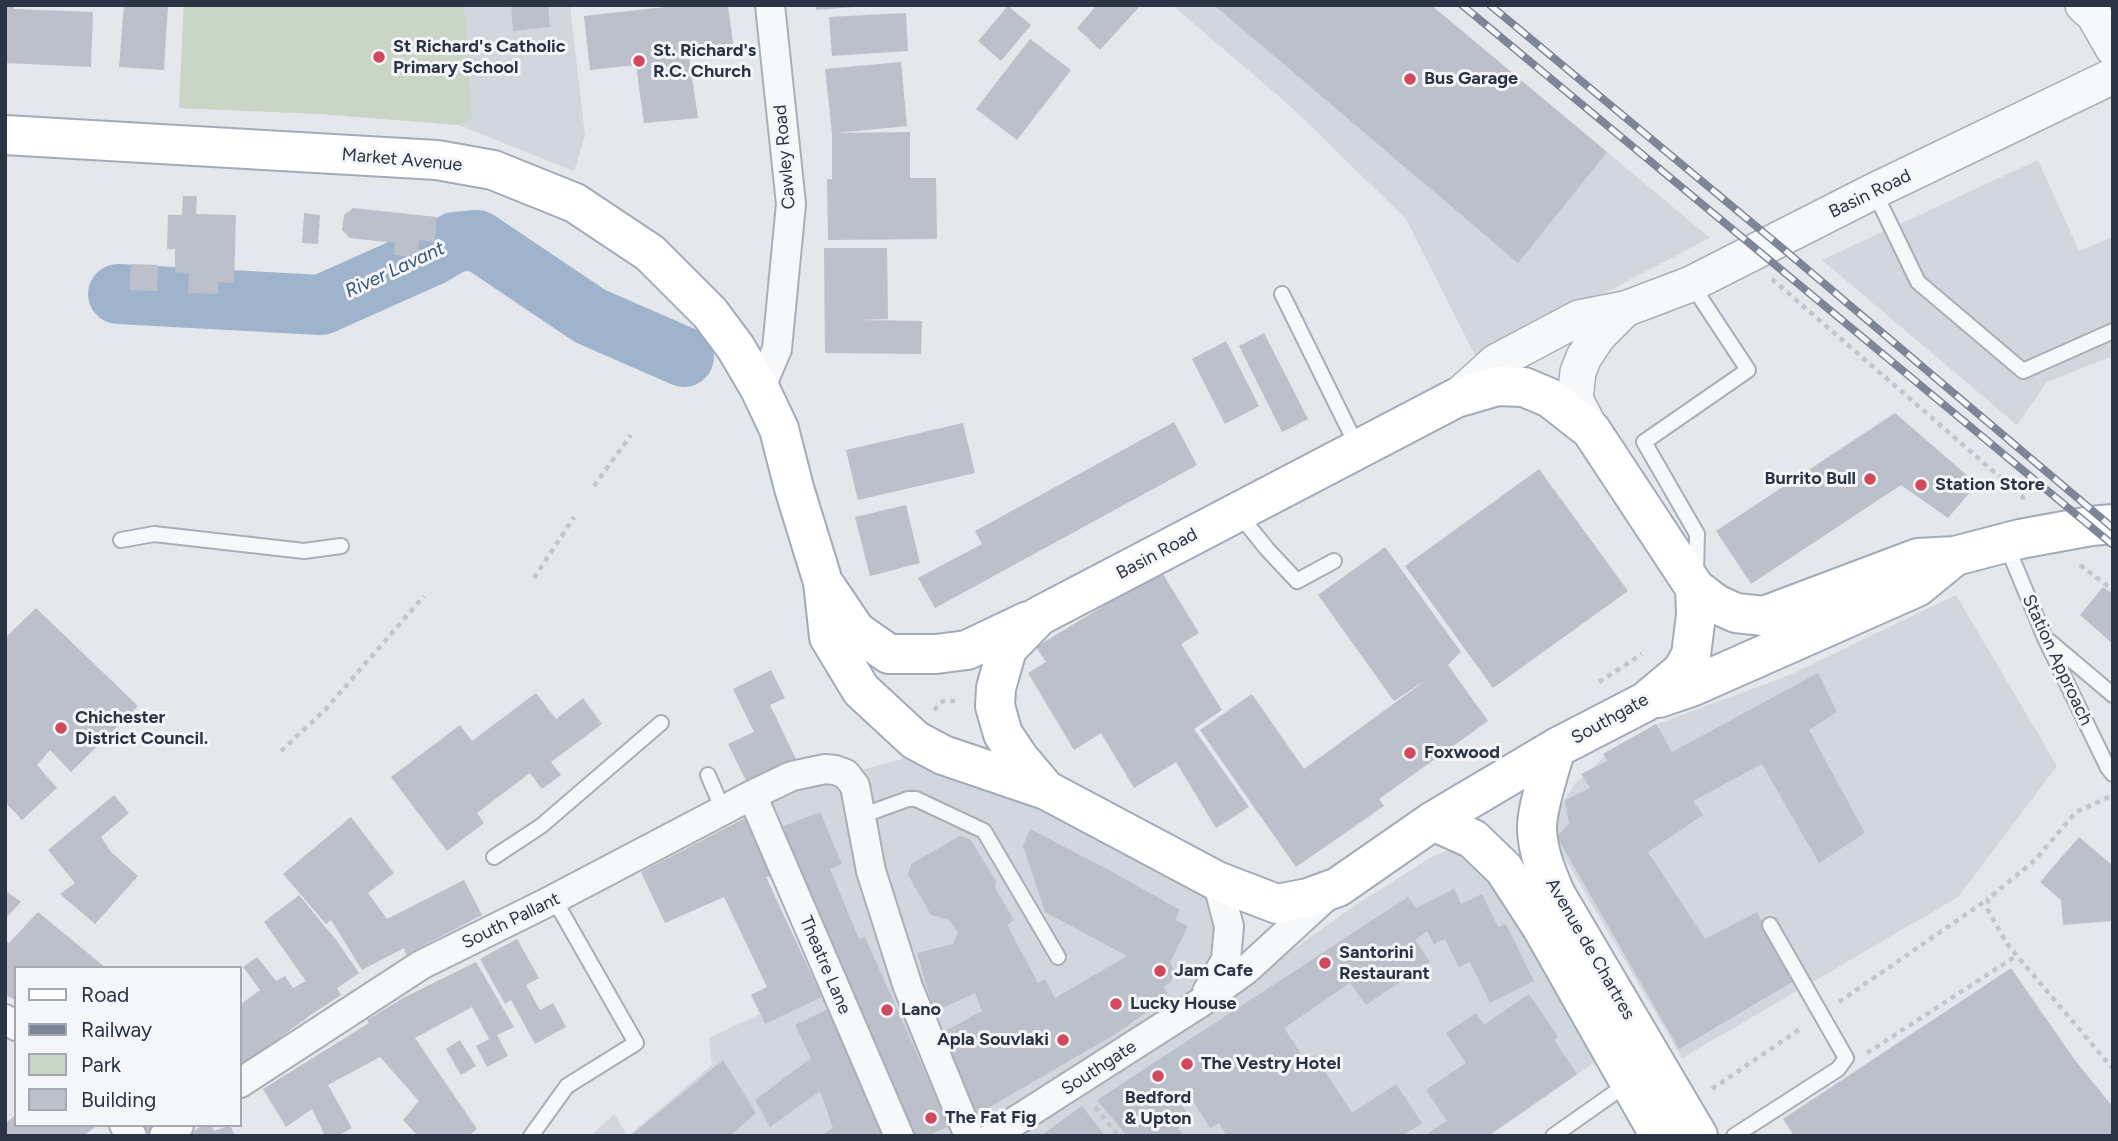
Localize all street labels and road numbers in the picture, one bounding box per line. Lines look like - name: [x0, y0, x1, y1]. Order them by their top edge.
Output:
- street label: Cawley Road: [770, 104, 800, 210]
- street label: Market Avenue: [341, 144, 463, 176]
- street label: Basin Road: [1825, 165, 1915, 223]
- street label: Basin Road: [1113, 524, 1201, 584]
- street label: Station Approach: [2017, 591, 2097, 729]
- street label: Southgate: [1568, 689, 1652, 749]
- street label: Avenue de Chartres: [1541, 875, 1639, 1023]
- street label: South Pallant: [459, 888, 563, 954]
- street label: Theatre Lane: [795, 913, 855, 1017]
- street label: Southgate: [1058, 1036, 1140, 1100]

